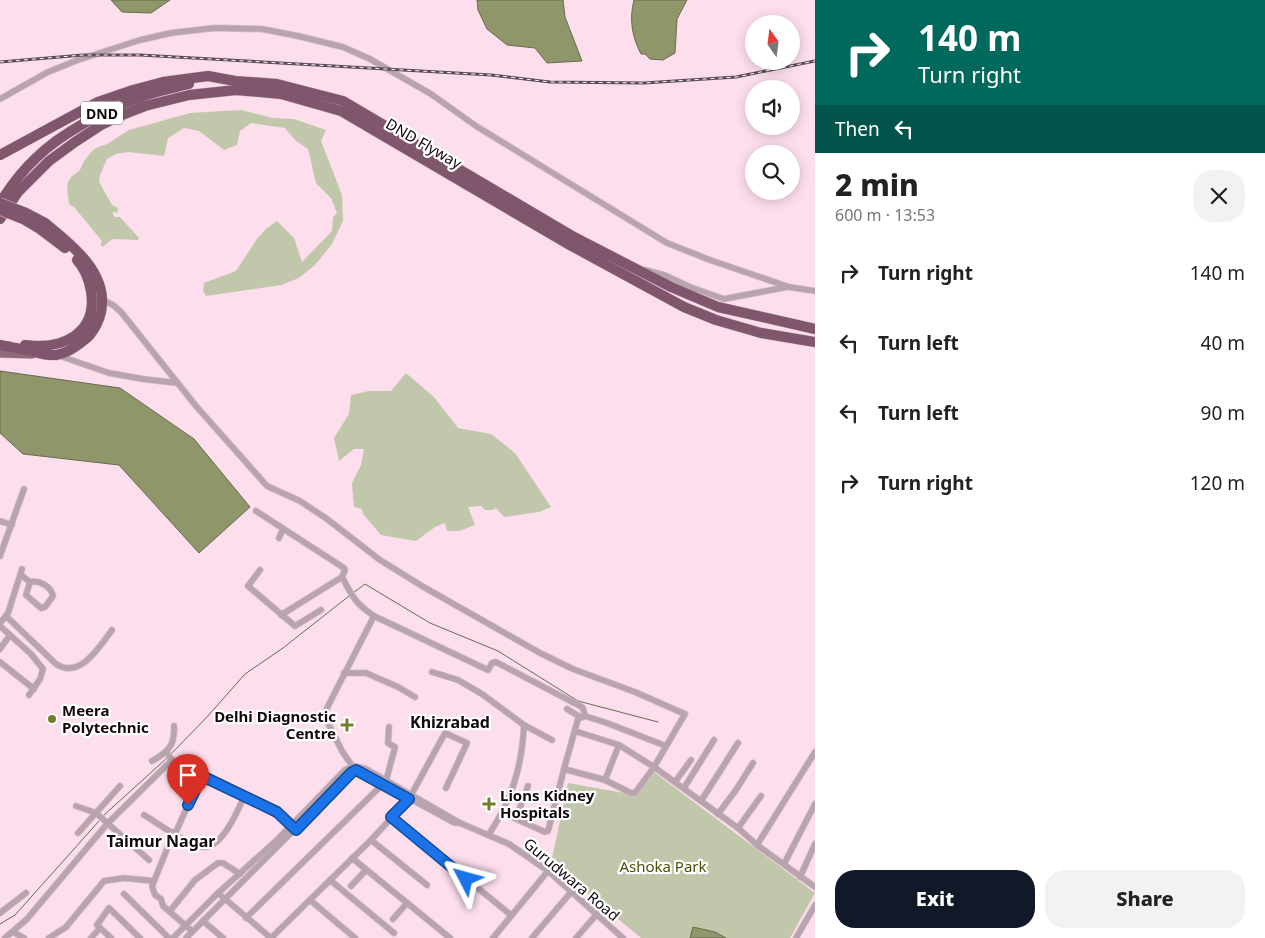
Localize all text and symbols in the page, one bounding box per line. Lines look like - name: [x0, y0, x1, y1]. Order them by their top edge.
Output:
- text: 140 m: [918, 14, 1021, 61]
- north arrow: [745, 15, 800, 70]
- map controls: [745, 15, 800, 200]
- icon: right: [835, 20, 900, 85]
- text: Turn right: [918, 59, 1021, 89]
- button: sound: [745, 80, 800, 135]
- road number: DND: [81, 102, 123, 125]
- street label: DND Flyway: [382, 113, 466, 173]
- icon: left: [890, 115, 918, 143]
- text: Then: [835, 116, 880, 142]
- button: search: [745, 145, 800, 200]
- text: 2 min: [835, 164, 919, 205]
- button: close: [1193, 170, 1245, 222]
- text: 600 m · 13:53: [835, 204, 935, 226]
- icon: right: [835, 259, 863, 287]
- text: Turn right: [878, 260, 973, 286]
- text: 140 m: [1190, 260, 1245, 286]
- icon: left: [835, 329, 863, 357]
- text: Turn left: [878, 330, 959, 356]
- text: 40 m: [1201, 330, 1245, 356]
- icon: left: [835, 399, 863, 427]
- text: Turn left: [878, 400, 959, 426]
- text: 90 m: [1201, 400, 1245, 426]
- icon: right: [835, 469, 863, 497]
- text: Turn right: [878, 470, 973, 496]
- text: 120 m: [1190, 470, 1245, 496]
- place label: Meera Polytechnic: [62, 700, 149, 737]
- place label: Delhi Diagnostic Centre: [214, 706, 336, 743]
- district label: Khizrabad: [410, 711, 490, 733]
- marker: Meera Polytechnic: [46, 713, 58, 725]
- marker: Delhi Diagnostic Centre: [340, 718, 354, 732]
- pin: [167, 754, 209, 805]
- icon: arrive: [174, 761, 202, 789]
- place label: Lions Kidney Hospitals: [500, 785, 595, 822]
- marker: Lions Kidney Hospitals: [482, 797, 496, 811]
- district label: Taimur Nagar: [106, 830, 216, 852]
- street label: Gurudwara Road: [520, 833, 624, 925]
- position arrow: [439, 852, 491, 904]
- park label: Ashoka Park: [619, 856, 707, 876]
- button: Exit: [835, 870, 1035, 928]
- button: Share: [1045, 870, 1245, 928]

